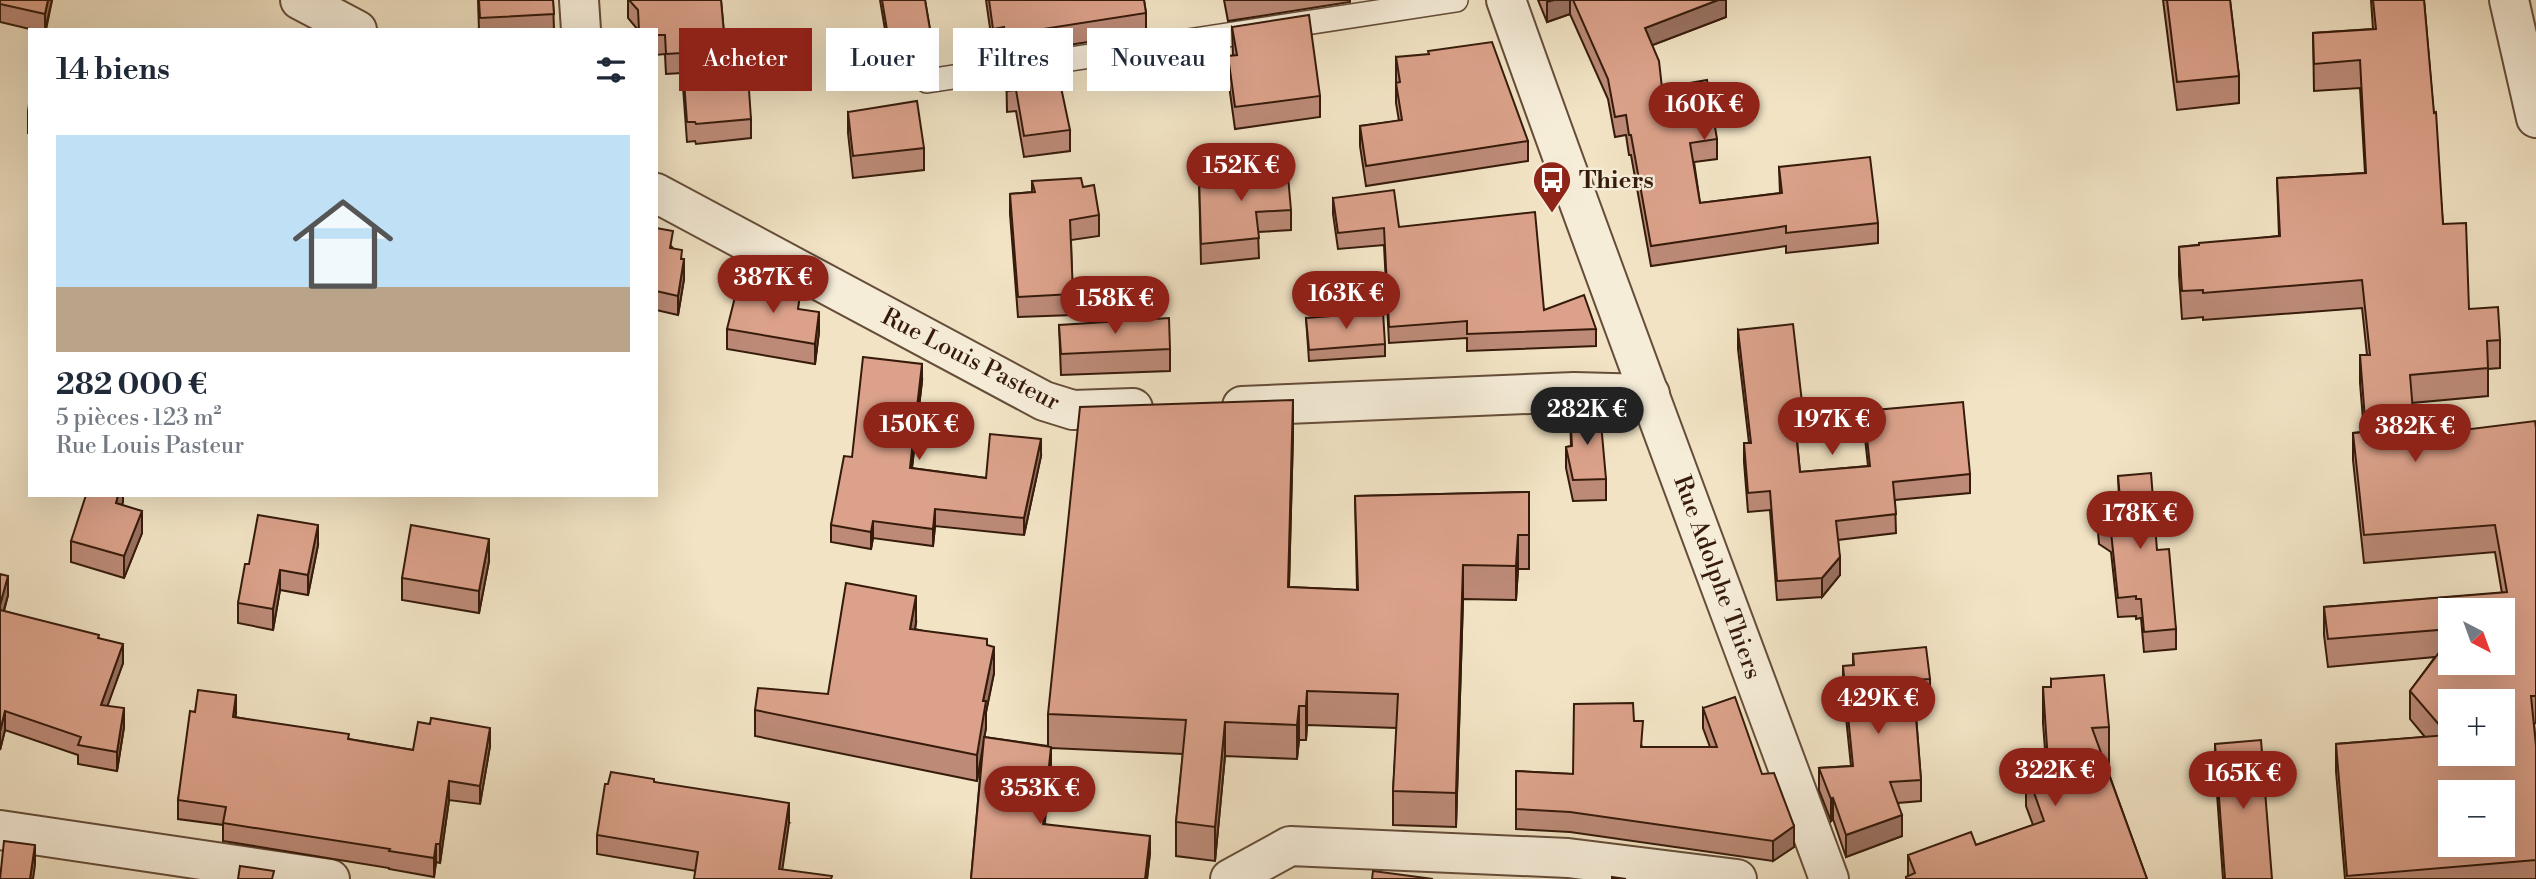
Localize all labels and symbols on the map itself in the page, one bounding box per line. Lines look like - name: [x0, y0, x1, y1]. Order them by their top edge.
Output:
- pin: 160K €: [1647, 82, 1761, 142]
- pin: 152K €: [1184, 144, 1298, 203]
- bus stop icon: Thiers: [1531, 159, 1573, 214]
- place label: Thiers: [1579, 166, 1654, 196]
- pin: 387K €: [716, 256, 830, 315]
- pin: 163K €: [1289, 272, 1403, 331]
- pin: 158K €: [1058, 276, 1172, 336]
- street label: Rue Louis Pasteur: [876, 302, 1065, 418]
- pin: 282K €: [1530, 388, 1644, 447]
- pin: 197K €: [1775, 398, 1889, 457]
- pin: 150K €: [862, 402, 976, 462]
- pin: 382K €: [2358, 405, 2472, 464]
- street label: Rue Adolphe Thiers: [1666, 471, 1768, 683]
- pin: 178K €: [2083, 491, 2197, 551]
- north arrow: [2438, 598, 2515, 676]
- pin: 429K €: [1821, 676, 1935, 736]
- pin: 322K €: [1998, 748, 2112, 808]
- pin: 165K €: [2186, 752, 2300, 811]
- pin: 353K €: [983, 766, 1097, 826]

